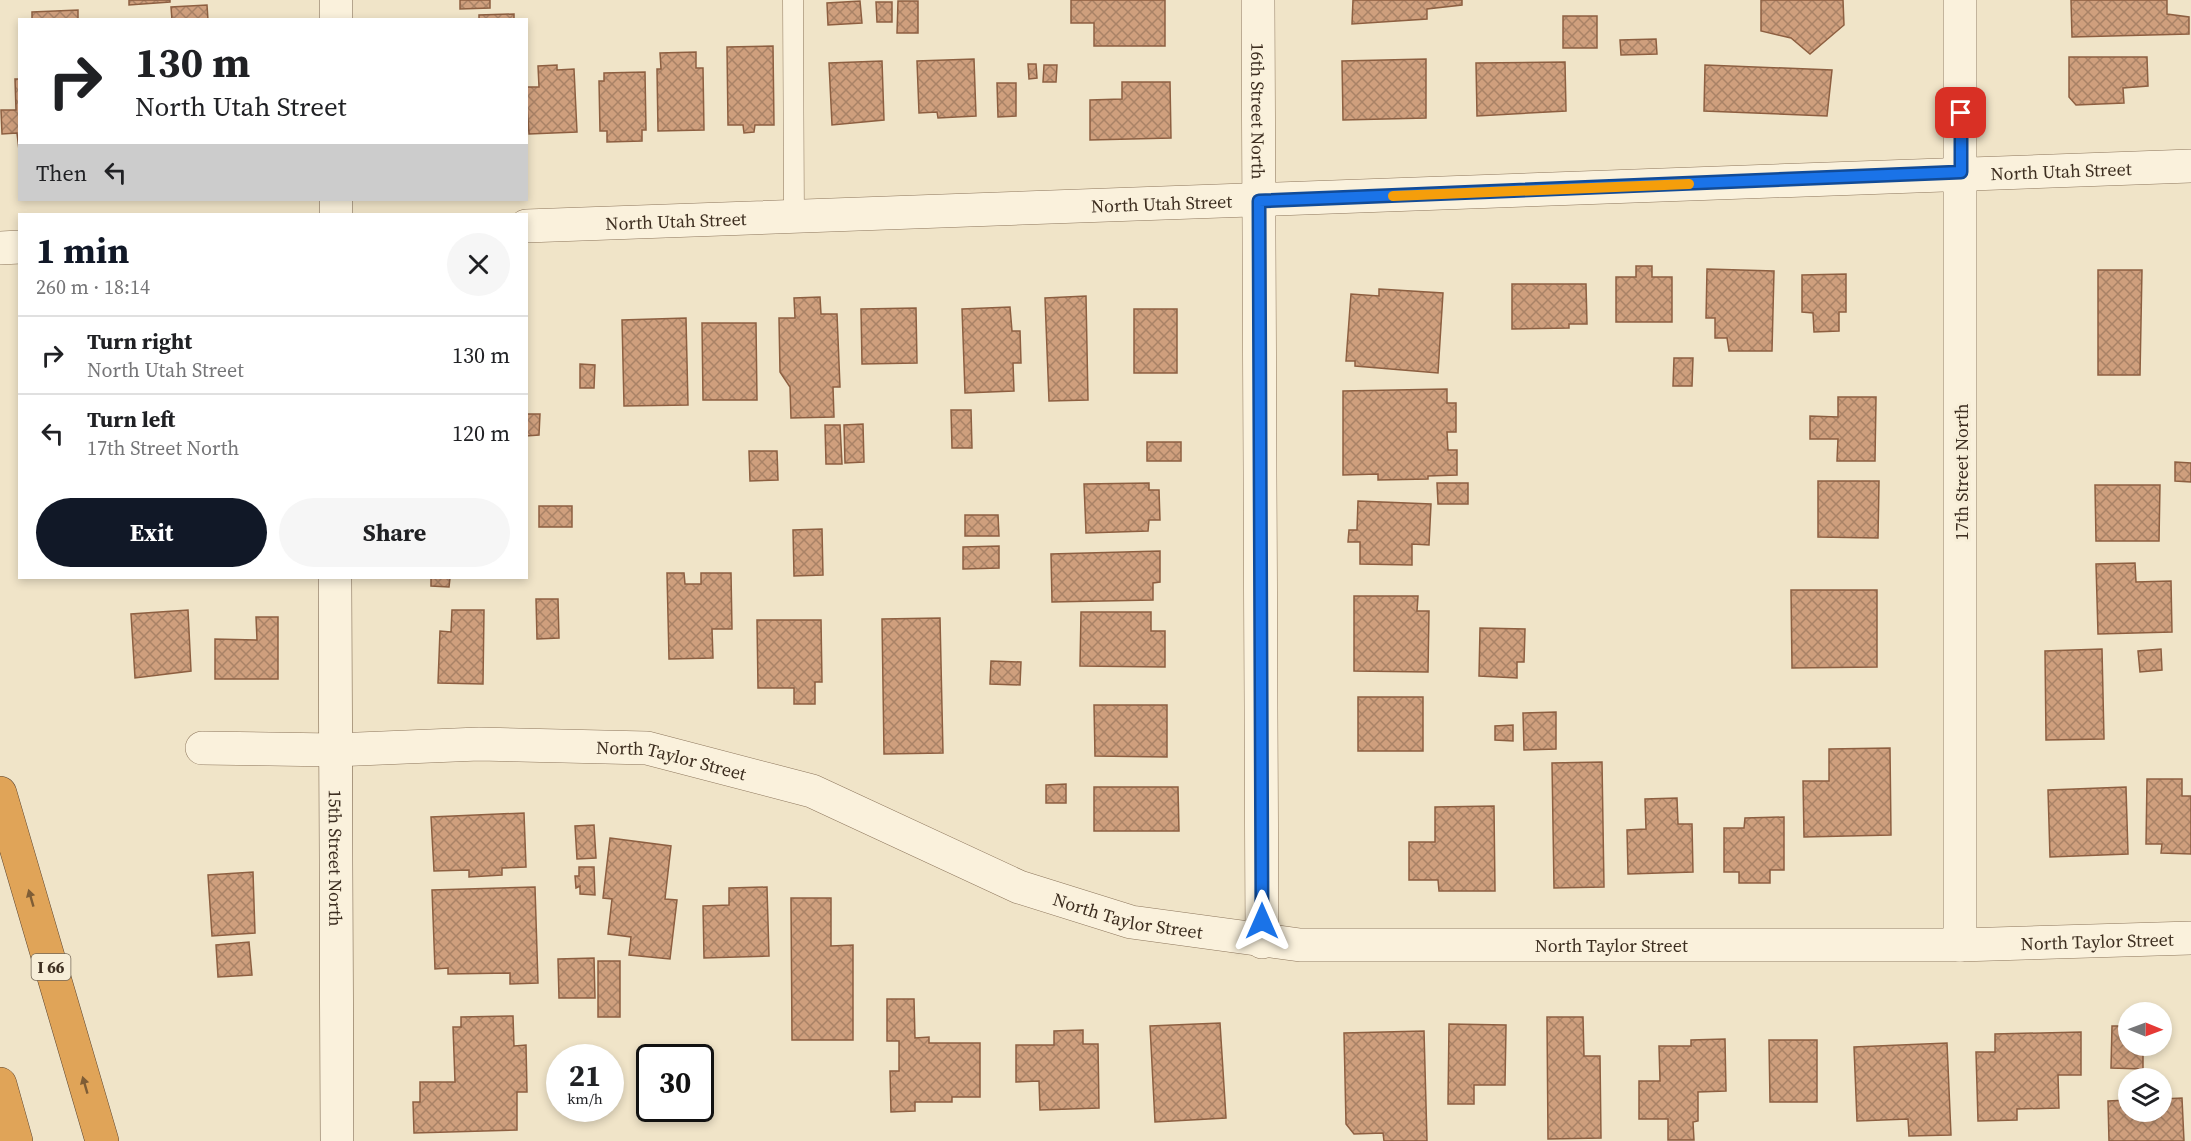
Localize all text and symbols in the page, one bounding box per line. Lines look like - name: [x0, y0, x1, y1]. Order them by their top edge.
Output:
- text: 130 m: [135, 33, 250, 91]
- icon: right: [36, 42, 114, 120]
- street label: 16th Street North: [1246, 42, 1271, 180]
- pin: [1935, 87, 1986, 138]
- text: North Utah Street: [135, 88, 346, 125]
- icon: arrive: [1944, 96, 1977, 129]
- icon: left: [99, 156, 132, 189]
- street label: North Utah Street: [1990, 156, 2132, 186]
- text: Then: [36, 158, 87, 188]
- street label: North Utah Street: [1091, 188, 1233, 218]
- street label: North Utah Street: [605, 206, 747, 236]
- text: 1 min: [36, 226, 129, 275]
- button: close: [447, 233, 510, 296]
- text: 260 m · 18:14: [36, 273, 150, 301]
- text: Turn right: [87, 326, 192, 356]
- icon: right: [36, 339, 69, 372]
- text: 130 m: [452, 340, 510, 370]
- text: North Utah Street: [87, 356, 244, 384]
- street label: 17th Street North: [1949, 403, 1974, 541]
- text: Turn left: [87, 404, 175, 434]
- icon: left: [36, 417, 69, 450]
- text: 120 m: [452, 418, 510, 448]
- text: 17th Street North: [87, 434, 239, 462]
- button: Exit: [36, 498, 267, 567]
- button: Share: [279, 498, 510, 567]
- street label: North Taylor Street: [596, 734, 749, 786]
- street label: 15th Street North: [323, 789, 349, 927]
- street label: North Taylor Street: [1050, 886, 1204, 944]
- one-way arrow: [25, 889, 35, 907]
- position arrow: [1230, 889, 1294, 953]
- street label: North Taylor Street: [2020, 926, 2174, 956]
- street label: North Taylor Street: [1535, 933, 1688, 958]
- road number: I 66: [32, 954, 70, 980]
- north arrow: [2118, 1002, 2172, 1056]
- map controls: [2118, 1002, 2172, 1122]
- speed limit sign: 30: [636, 1044, 714, 1122]
- text: 21: [569, 1055, 601, 1096]
- button: layers: [2118, 1068, 2172, 1122]
- one-way arrow: [80, 1076, 89, 1094]
- text: km/h: [567, 1088, 603, 1109]

